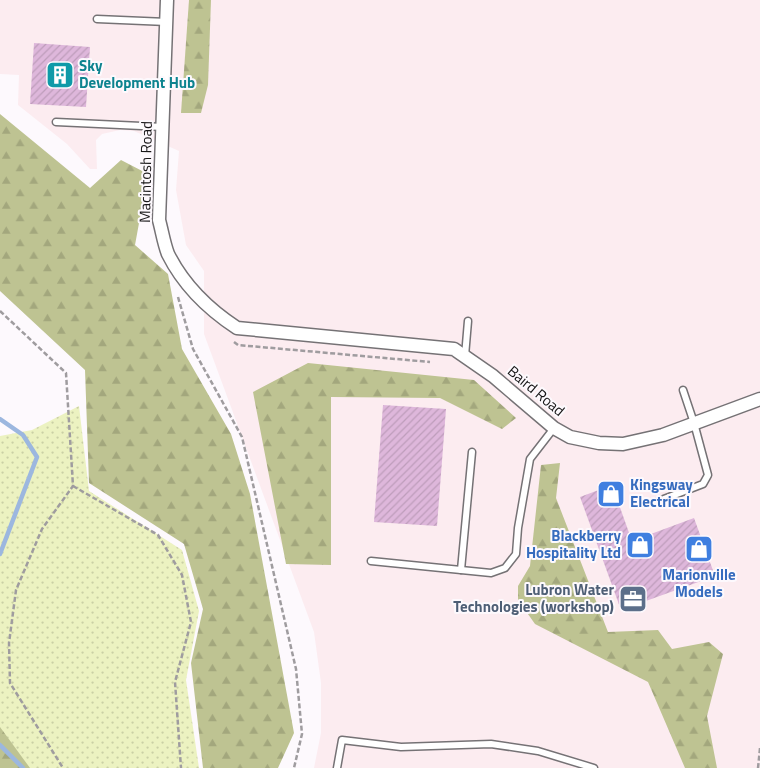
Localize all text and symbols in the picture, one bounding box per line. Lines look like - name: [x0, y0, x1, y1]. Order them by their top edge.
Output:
- place label: Sky Development Hub: [79, 54, 195, 94]
- building icon: Sky Development Hub: [45, 60, 75, 90]
- street label: Macintosh Road: [133, 121, 158, 223]
- street label: Baird Road: [503, 360, 570, 422]
- place label: Kingsway Electrical: [630, 473, 693, 513]
- shop icon: Kingsway Electrical: [596, 479, 626, 509]
- place label: Blackberry Hospitality Ltd: [526, 524, 621, 564]
- shop icon: Blackberry Hospitality Ltd: [625, 530, 655, 560]
- shop icon: Marionville Models: [684, 534, 714, 564]
- place label: Marionville Models: [662, 563, 736, 603]
- place label: Lubron Water Technologies (workshop): [453, 578, 614, 618]
- office icon: Lubron Water Technologies (workshop): [618, 584, 648, 614]

